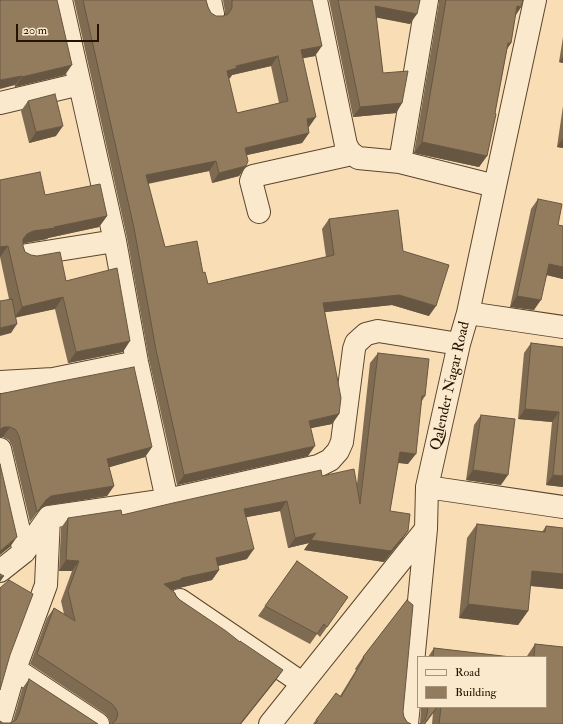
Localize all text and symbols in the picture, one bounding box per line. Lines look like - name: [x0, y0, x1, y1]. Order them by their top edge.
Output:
- scale bar: [18, 16, 101, 42]
- text: 20 m: [23, 23, 47, 38]
- street label: Qalender Nagar Road: [427, 320, 475, 452]
- legend: [417, 656, 547, 708]
- text: Road: [455, 665, 480, 680]
- text: Building: [455, 685, 496, 700]

